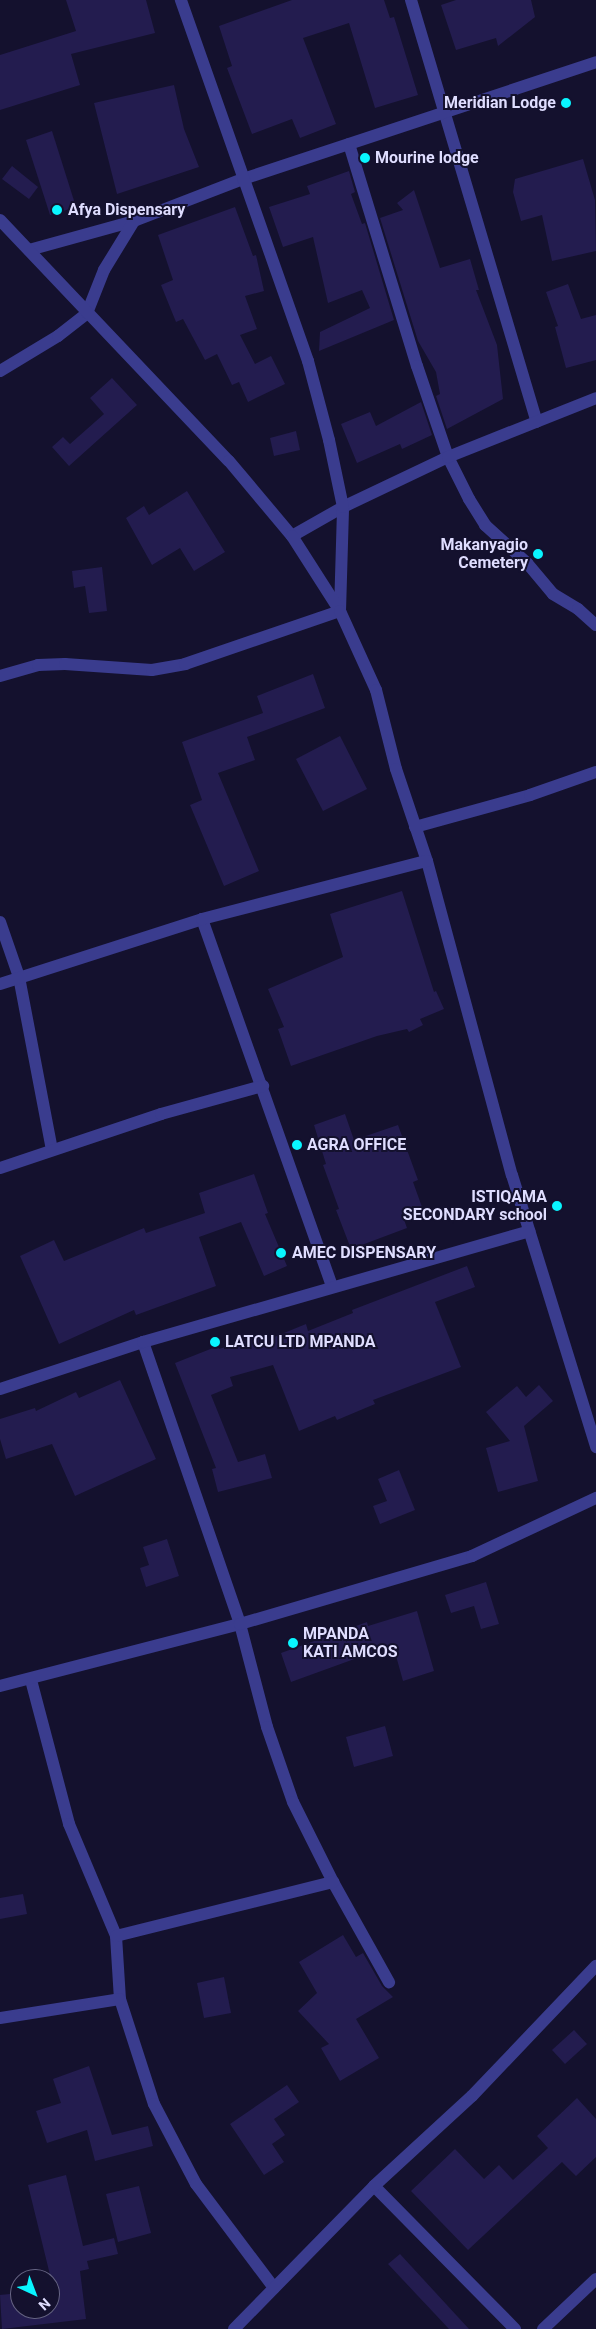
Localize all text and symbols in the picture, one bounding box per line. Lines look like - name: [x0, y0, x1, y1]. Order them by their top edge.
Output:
- place label: Meridian Lodge: [444, 93, 556, 113]
- marker: Meridian Lodge: [560, 97, 572, 109]
- place label: Mourine lodge: [375, 148, 479, 168]
- marker: Mourine lodge: [359, 152, 371, 164]
- place label: Afya Dispensary: [68, 200, 185, 220]
- marker: Afya Dispensary: [50, 203, 64, 217]
- place label: Makanyagio Cemetery: [440, 535, 528, 573]
- marker: Makanyagio Cemetery: [532, 548, 544, 560]
- place label: AGRA OFFICE: [307, 1135, 406, 1155]
- marker: AGRA OFFICE: [291, 1139, 303, 1151]
- place label: ISTIQAMA SECONDARY school: [403, 1187, 547, 1225]
- marker: ISTIQAMA SECONDARY school: [551, 1200, 563, 1212]
- place label: AMEC DISPENSARY: [292, 1243, 436, 1263]
- marker: AMEC DISPENSARY: [274, 1246, 288, 1260]
- place label: LATCU LTD MPANDA: [225, 1332, 376, 1352]
- marker: LATCU LTD MPANDA: [209, 1336, 221, 1348]
- place label: MPANDA KATI AMCOS: [303, 1624, 398, 1662]
- marker: MPANDA KATI AMCOS: [287, 1637, 299, 1649]
- north arrow: [10, 2269, 60, 2319]
- text: N: [35, 2295, 54, 2313]

